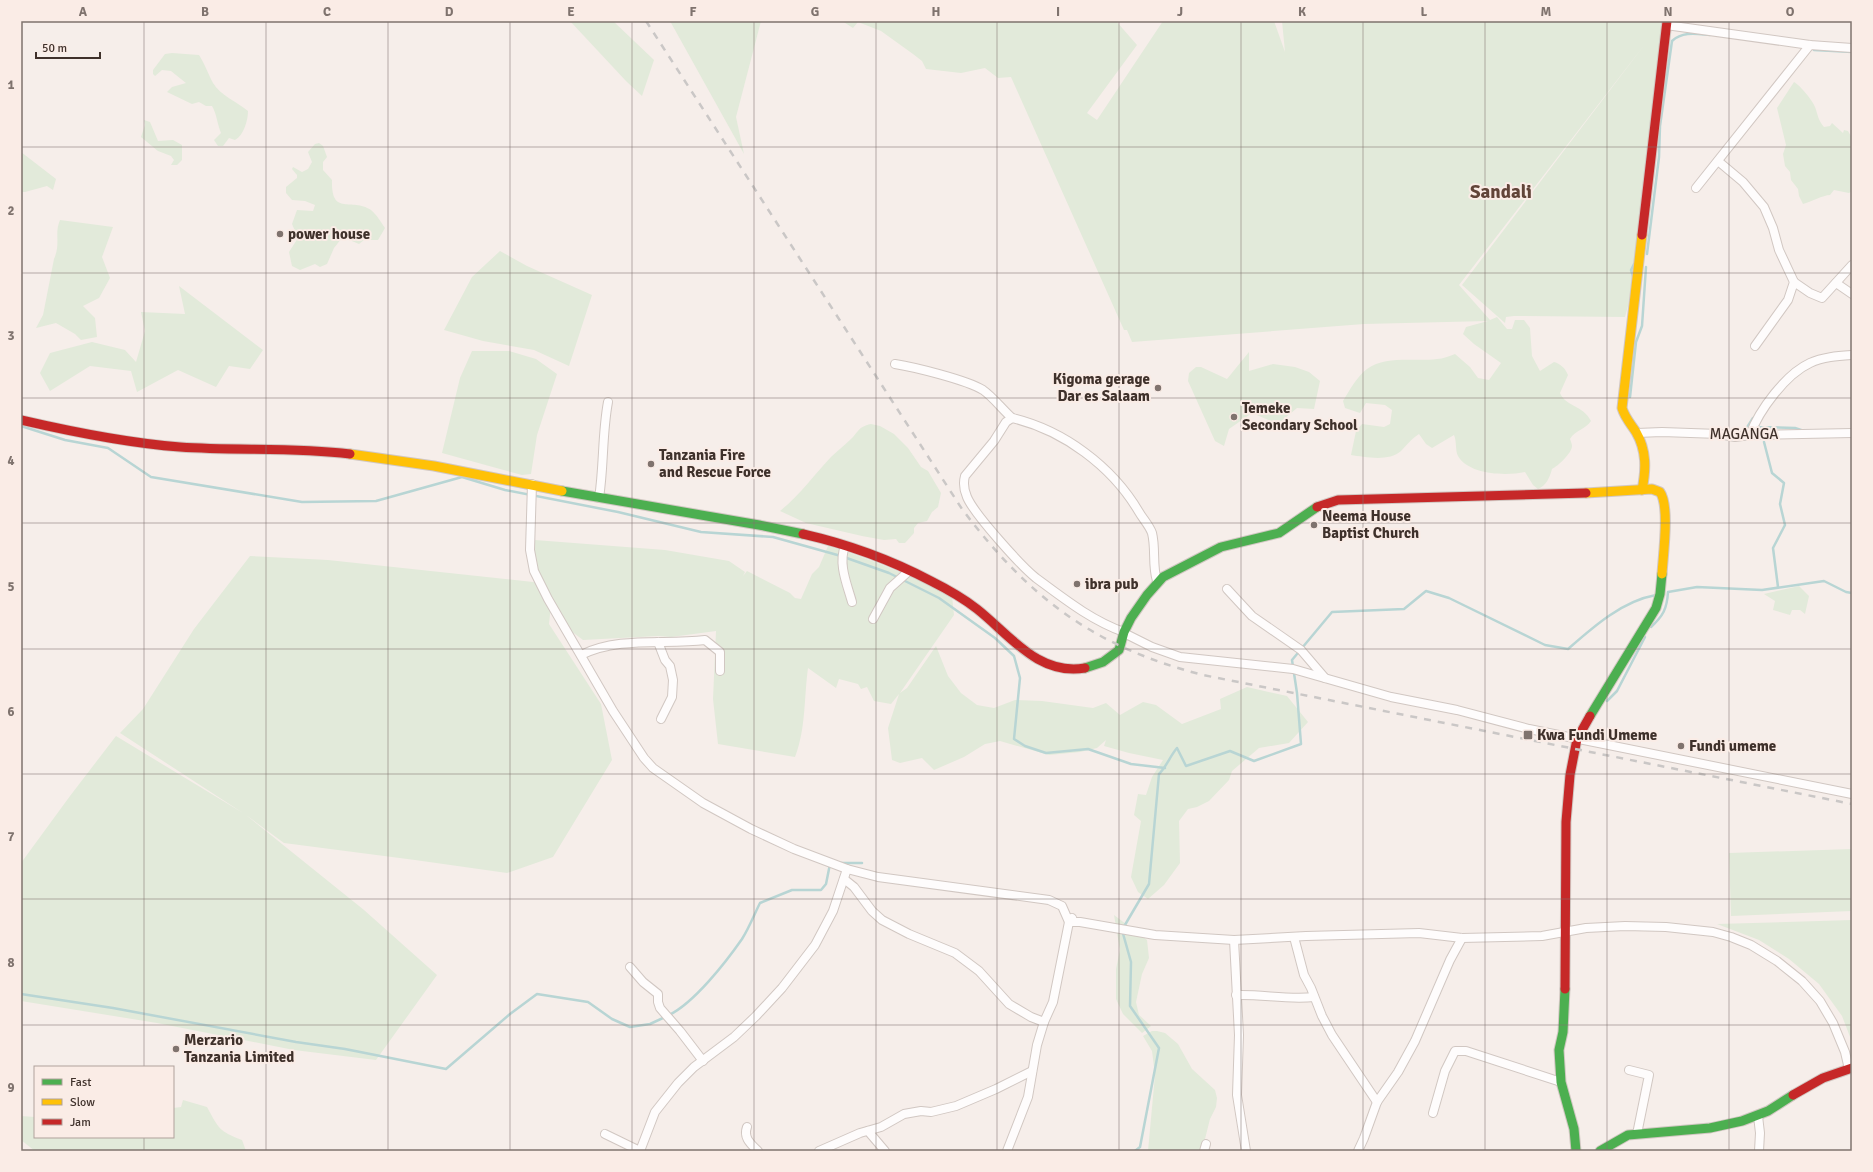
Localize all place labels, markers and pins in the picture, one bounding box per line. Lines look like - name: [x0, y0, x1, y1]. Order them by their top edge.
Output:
- place label: power house: [288, 225, 370, 243]
- marker: power house: [275, 229, 285, 239]
- place label: Kigoma gerage Dar es Salaam: [1053, 370, 1150, 405]
- marker: Kigoma gerage Dar es Salaam: [1153, 383, 1163, 393]
- place label: Temeke Secondary School: [1242, 399, 1358, 434]
- marker: Temeke Secondary School: [1229, 412, 1239, 422]
- place label: Tanzania Fire and Rescue Force: [659, 446, 771, 481]
- marker: Tanzania Fire and Rescue Force: [646, 459, 656, 469]
- place label: Neema House Baptist Church: [1322, 507, 1419, 542]
- marker: Neema House Baptist Church: [1309, 520, 1319, 530]
- place label: ibra pub: [1085, 575, 1139, 593]
- marker: ibra pub: [1072, 579, 1082, 589]
- place label: Kwa Fundi Umeme: [1537, 726, 1657, 744]
- marker: Kwa Fundi Umeme: [1522, 729, 1534, 741]
- place label: Fundi umeme: [1689, 737, 1776, 755]
- marker: Fundi umeme: [1676, 741, 1686, 751]
- place label: Merzario Tanzania Limited: [184, 1031, 294, 1066]
- marker: Merzario Tanzania Limited: [171, 1044, 181, 1054]

